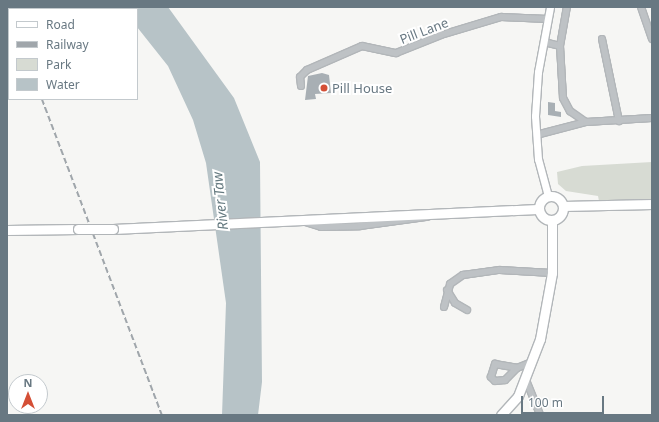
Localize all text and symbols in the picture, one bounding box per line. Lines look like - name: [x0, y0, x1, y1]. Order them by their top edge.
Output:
- legend: [8, 8, 138, 100]
- street label: Pill Lane: [398, 15, 450, 47]
- text: Road: [46, 16, 75, 33]
- text: Railway: [46, 36, 89, 53]
- text: Park: [46, 56, 71, 73]
- text: Water: [46, 76, 80, 93]
- place label: Pill House: [332, 80, 392, 96]
- marker: Pill House: [319, 83, 329, 93]
- water label: River Taw: [209, 171, 231, 231]
- north arrow: [8, 374, 48, 414]
- text: N: [24, 375, 32, 390]
- scale bar: [523, 388, 606, 414]
- text: 100 m: [528, 394, 563, 411]

